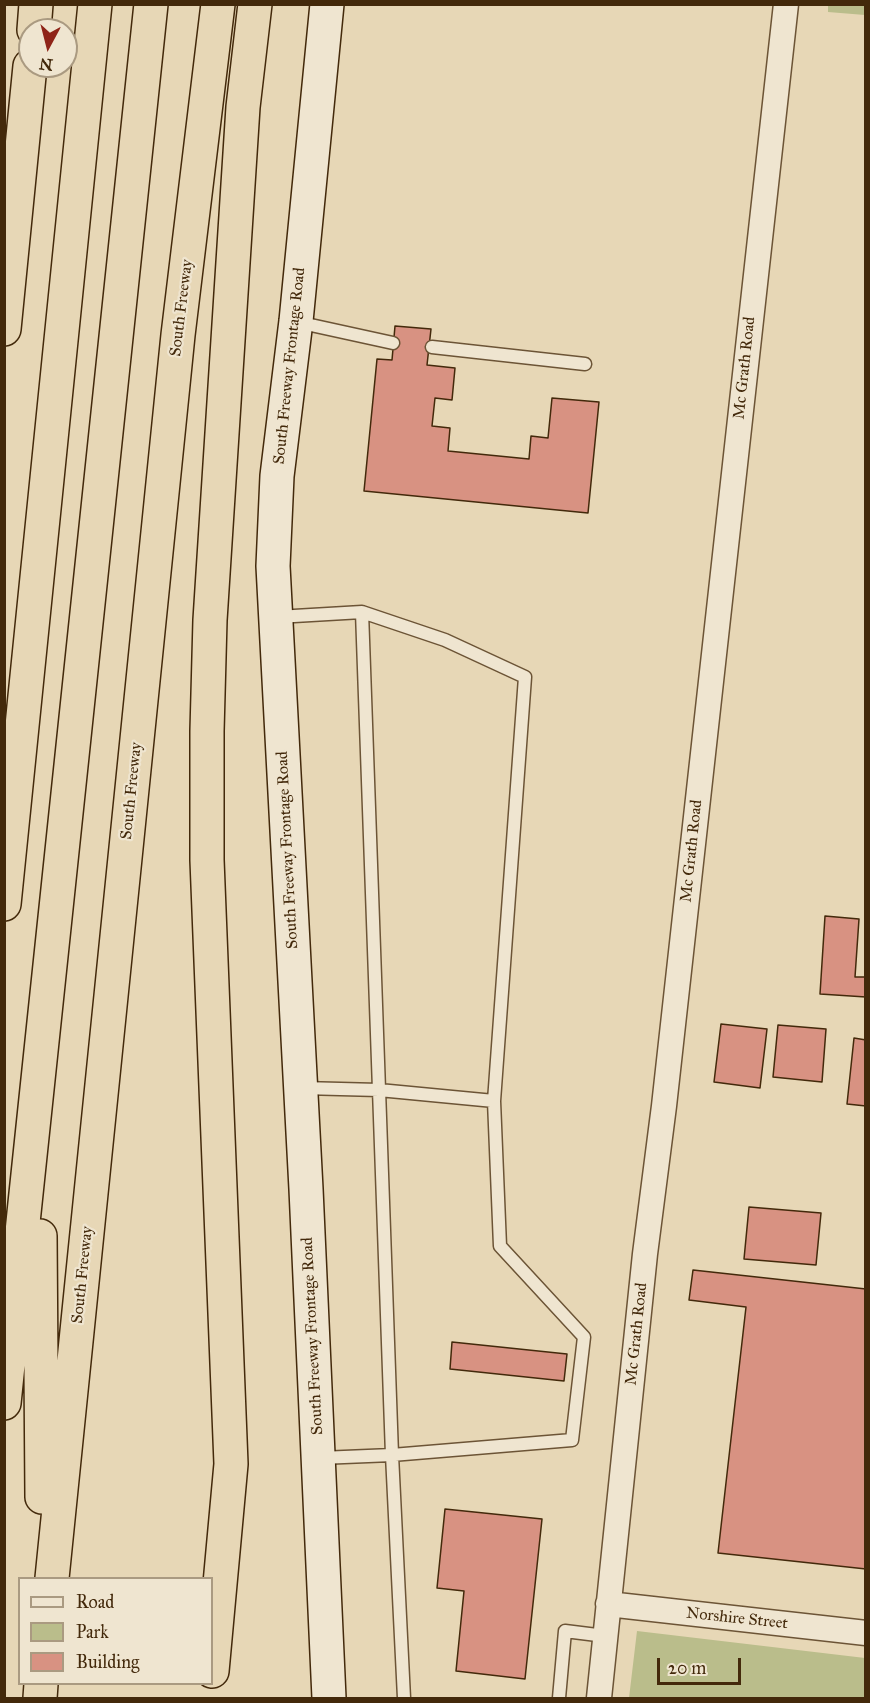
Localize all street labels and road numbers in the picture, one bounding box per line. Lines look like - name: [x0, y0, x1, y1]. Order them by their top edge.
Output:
- street label: South Freeway: [167, 258, 197, 358]
- street label: South Freeway Frontage Road: [270, 267, 310, 465]
- street label: Mc Grath Road: [730, 316, 760, 420]
- street label: South Freeway: [117, 741, 147, 841]
- street label: South Freeway Frontage Road: [273, 751, 303, 949]
- street label: Mc Grath Road: [677, 799, 707, 903]
- street label: South Freeway: [68, 1225, 98, 1325]
- street label: South Freeway Frontage Road: [298, 1237, 328, 1435]
- street label: Mc Grath Road: [622, 1282, 652, 1386]
- street label: Norshire Street: [685, 1604, 789, 1634]

